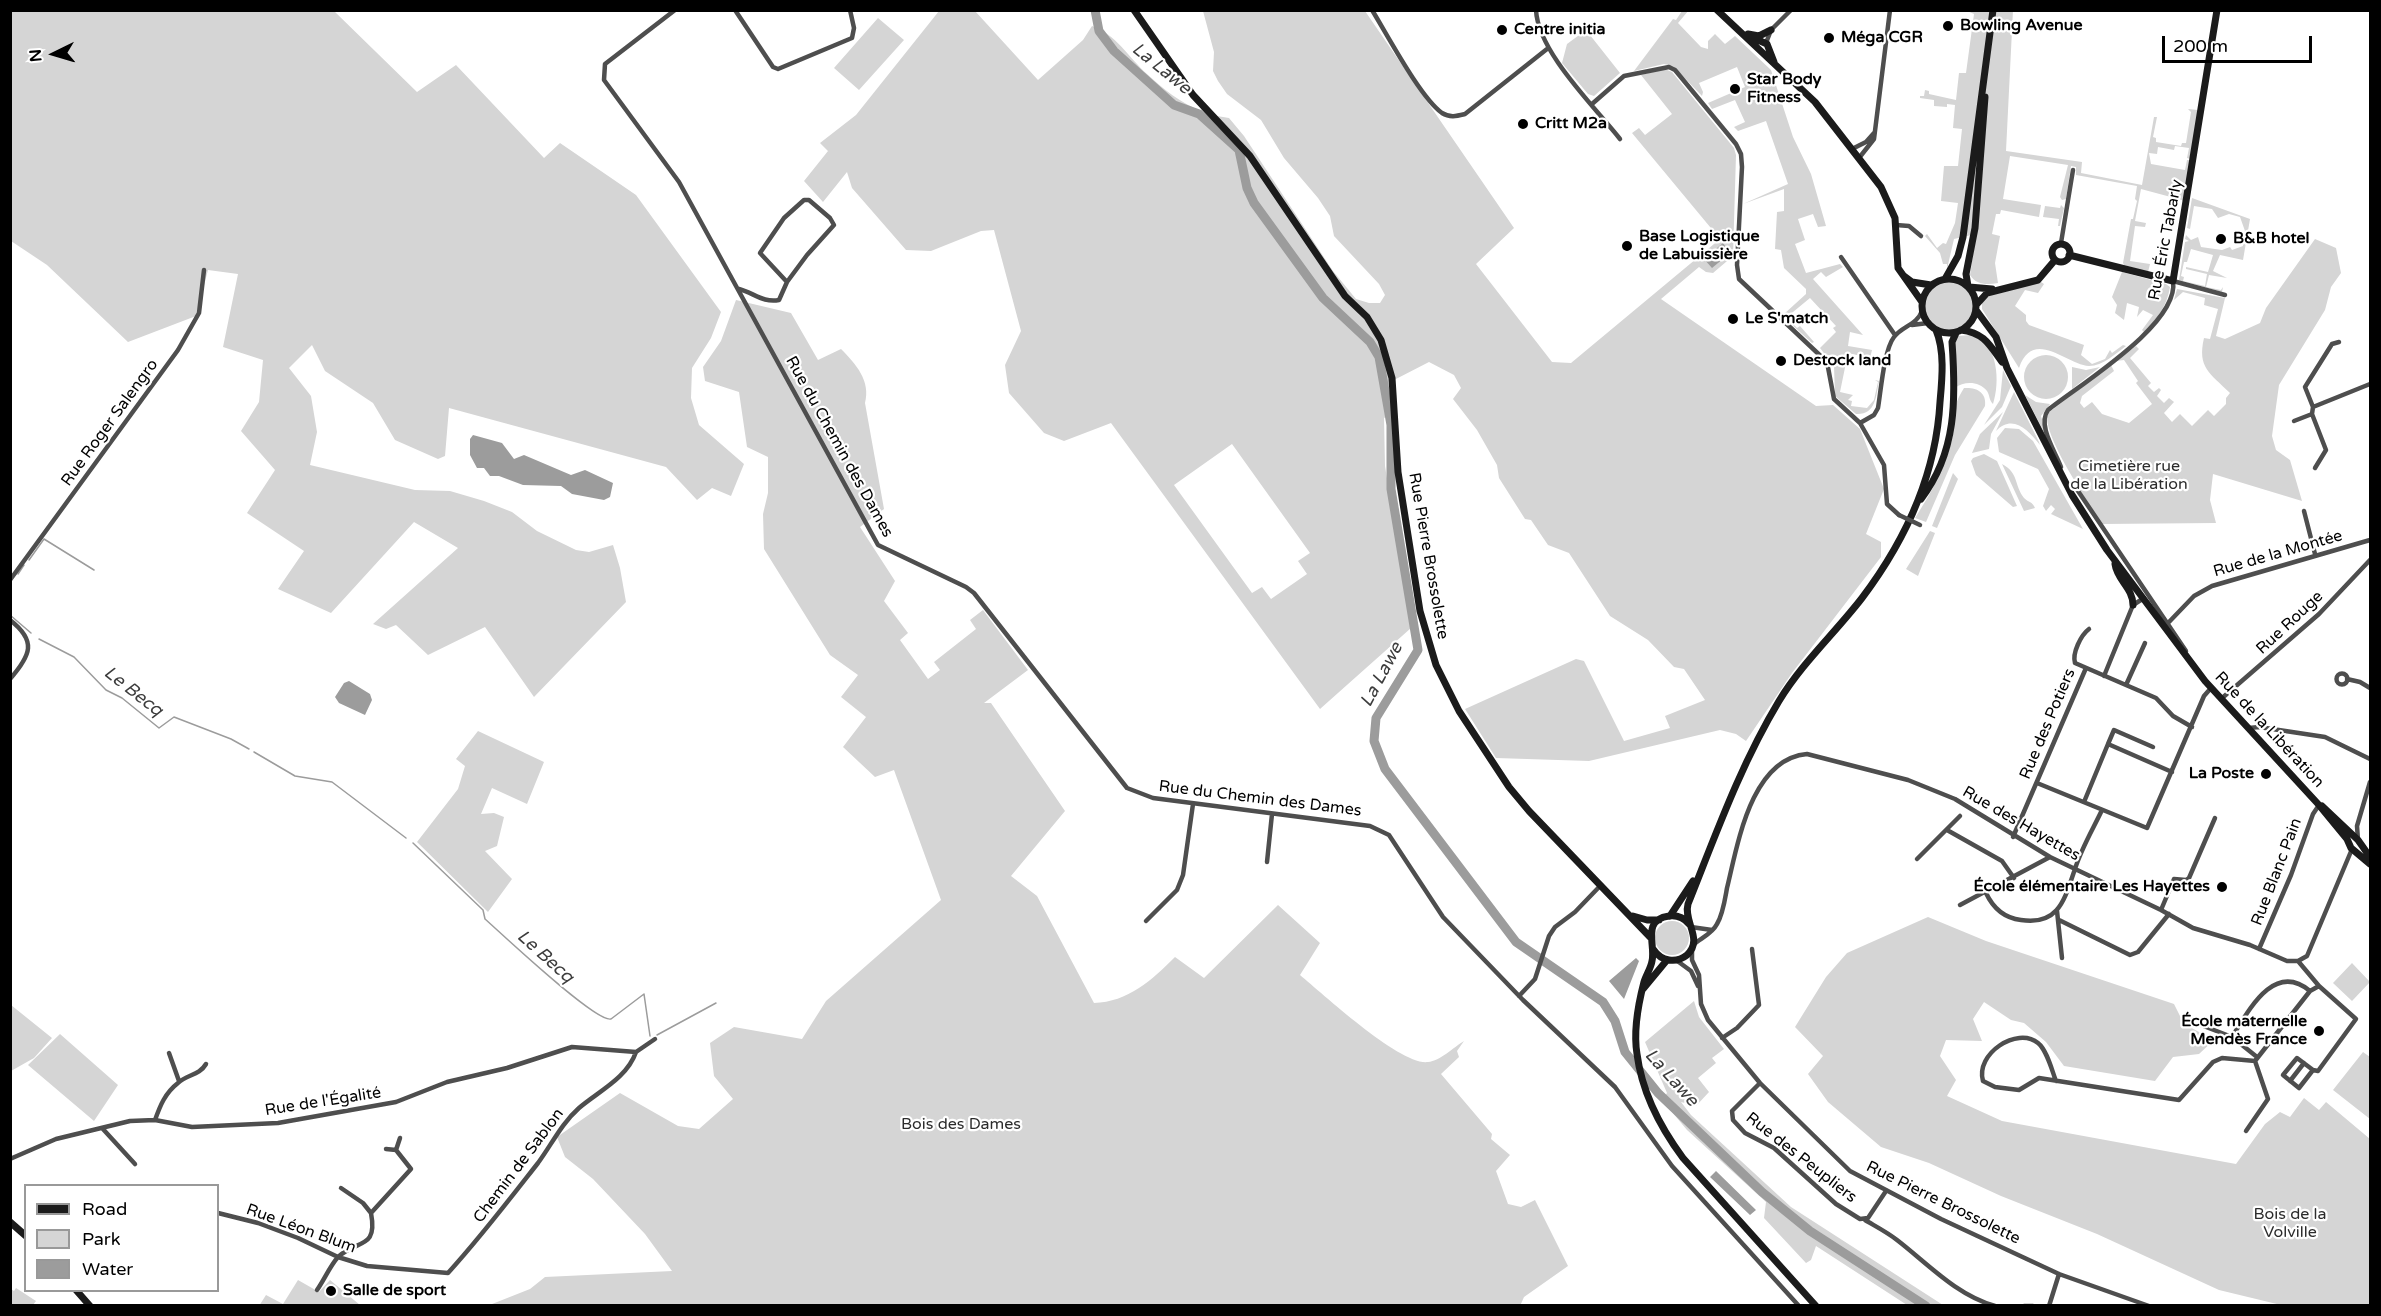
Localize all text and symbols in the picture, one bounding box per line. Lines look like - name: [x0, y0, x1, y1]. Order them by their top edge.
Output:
- place label: Bowling Avenue: [1960, 16, 2083, 36]
- marker: Bowling Avenue: [1941, 19, 1955, 33]
- place label: Centre initia: [1514, 20, 1605, 40]
- marker: Centre initia: [1495, 23, 1509, 37]
- north arrow: [24, 24, 84, 84]
- scale bar: [2165, 24, 2315, 62]
- place label: Méga CGR: [1841, 28, 1923, 48]
- marker: Méga CGR: [1822, 31, 1836, 45]
- text: 200 m: [2173, 35, 2228, 57]
- water label: La Lawe: [1127, 39, 1195, 99]
- text: N: [26, 48, 47, 63]
- place label: Star Body Fitness: [1747, 70, 1821, 108]
- marker: Star Body Fitness: [1728, 82, 1742, 96]
- place label: Critt M2a: [1535, 114, 1607, 134]
- marker: Critt M2a: [1516, 117, 1530, 131]
- street label: Rue Éric Tabarly: [2145, 178, 2187, 302]
- place label: Base Logistique de Labuissière: [1639, 227, 1760, 265]
- place label: B&B hotel: [2233, 229, 2309, 249]
- marker: B&B hotel: [2214, 232, 2228, 246]
- marker: Base Logistique de Labuissière: [1620, 239, 1634, 253]
- place label: Le S'match: [1745, 309, 1829, 329]
- marker: Le S'match: [1726, 312, 1740, 326]
- place label: Destock land: [1793, 351, 1891, 371]
- street label: Rue du Chemin des Dames: [781, 353, 897, 541]
- marker: Destock land: [1774, 354, 1788, 368]
- street label: Rue Roger Salengro: [57, 356, 163, 490]
- park label: Cimetière rue de la Libération: [2070, 457, 2188, 495]
- street label: Rue Pierre Brossolette: [1404, 471, 1452, 641]
- street label: Rue de la Montée: [2211, 526, 2345, 582]
- street label: Rue Rouge: [2253, 587, 2327, 659]
- water label: La Lawe: [1356, 639, 1408, 711]
- water label: Le Becq: [99, 662, 167, 722]
- street label: Rue des Potiers: [2016, 666, 2080, 782]
- street label: Rue de la Libération: [2210, 668, 2328, 792]
- place label: La Poste: [2189, 764, 2254, 784]
- marker: La Poste: [2259, 767, 2273, 781]
- street label: Rue du Chemin des Dames: [1158, 777, 1362, 821]
- street label: Rue des Hayettes: [1959, 783, 2083, 865]
- street label: Rue Blanc Pain: [2248, 815, 2306, 929]
- place label: École élémentaire Les Hayettes: [1974, 877, 2210, 897]
- marker: École élémentaire Les Hayettes: [2215, 880, 2229, 894]
- water label: Le Becq: [512, 926, 578, 988]
- place label: École maternelle Mendès France: [2181, 1012, 2307, 1050]
- marker: École maternelle Mendès France: [2312, 1024, 2326, 1038]
- water label: La Lawe: [1640, 1045, 1702, 1111]
- street label: Rue de l'Égalité: [264, 1083, 382, 1121]
- street label: Chemin de Sablon: [470, 1105, 568, 1227]
- street label: Rue des Peupliers: [1742, 1109, 1860, 1207]
- park label: Bois des Dames: [901, 1115, 1021, 1135]
- street label: Rue Pierre Brossolette: [1863, 1157, 2023, 1249]
- legend: [24, 1184, 219, 1292]
- text: Road: [82, 1198, 127, 1220]
- street label: Rue Léon Blum: [243, 1200, 359, 1258]
- park label: Bois de la Volville: [2254, 1205, 2326, 1243]
- text: Park: [82, 1228, 120, 1250]
- text: Water: [82, 1258, 133, 1280]
- place label: Salle de sport: [343, 1281, 446, 1301]
- marker: Salle de sport: [324, 1284, 338, 1298]

